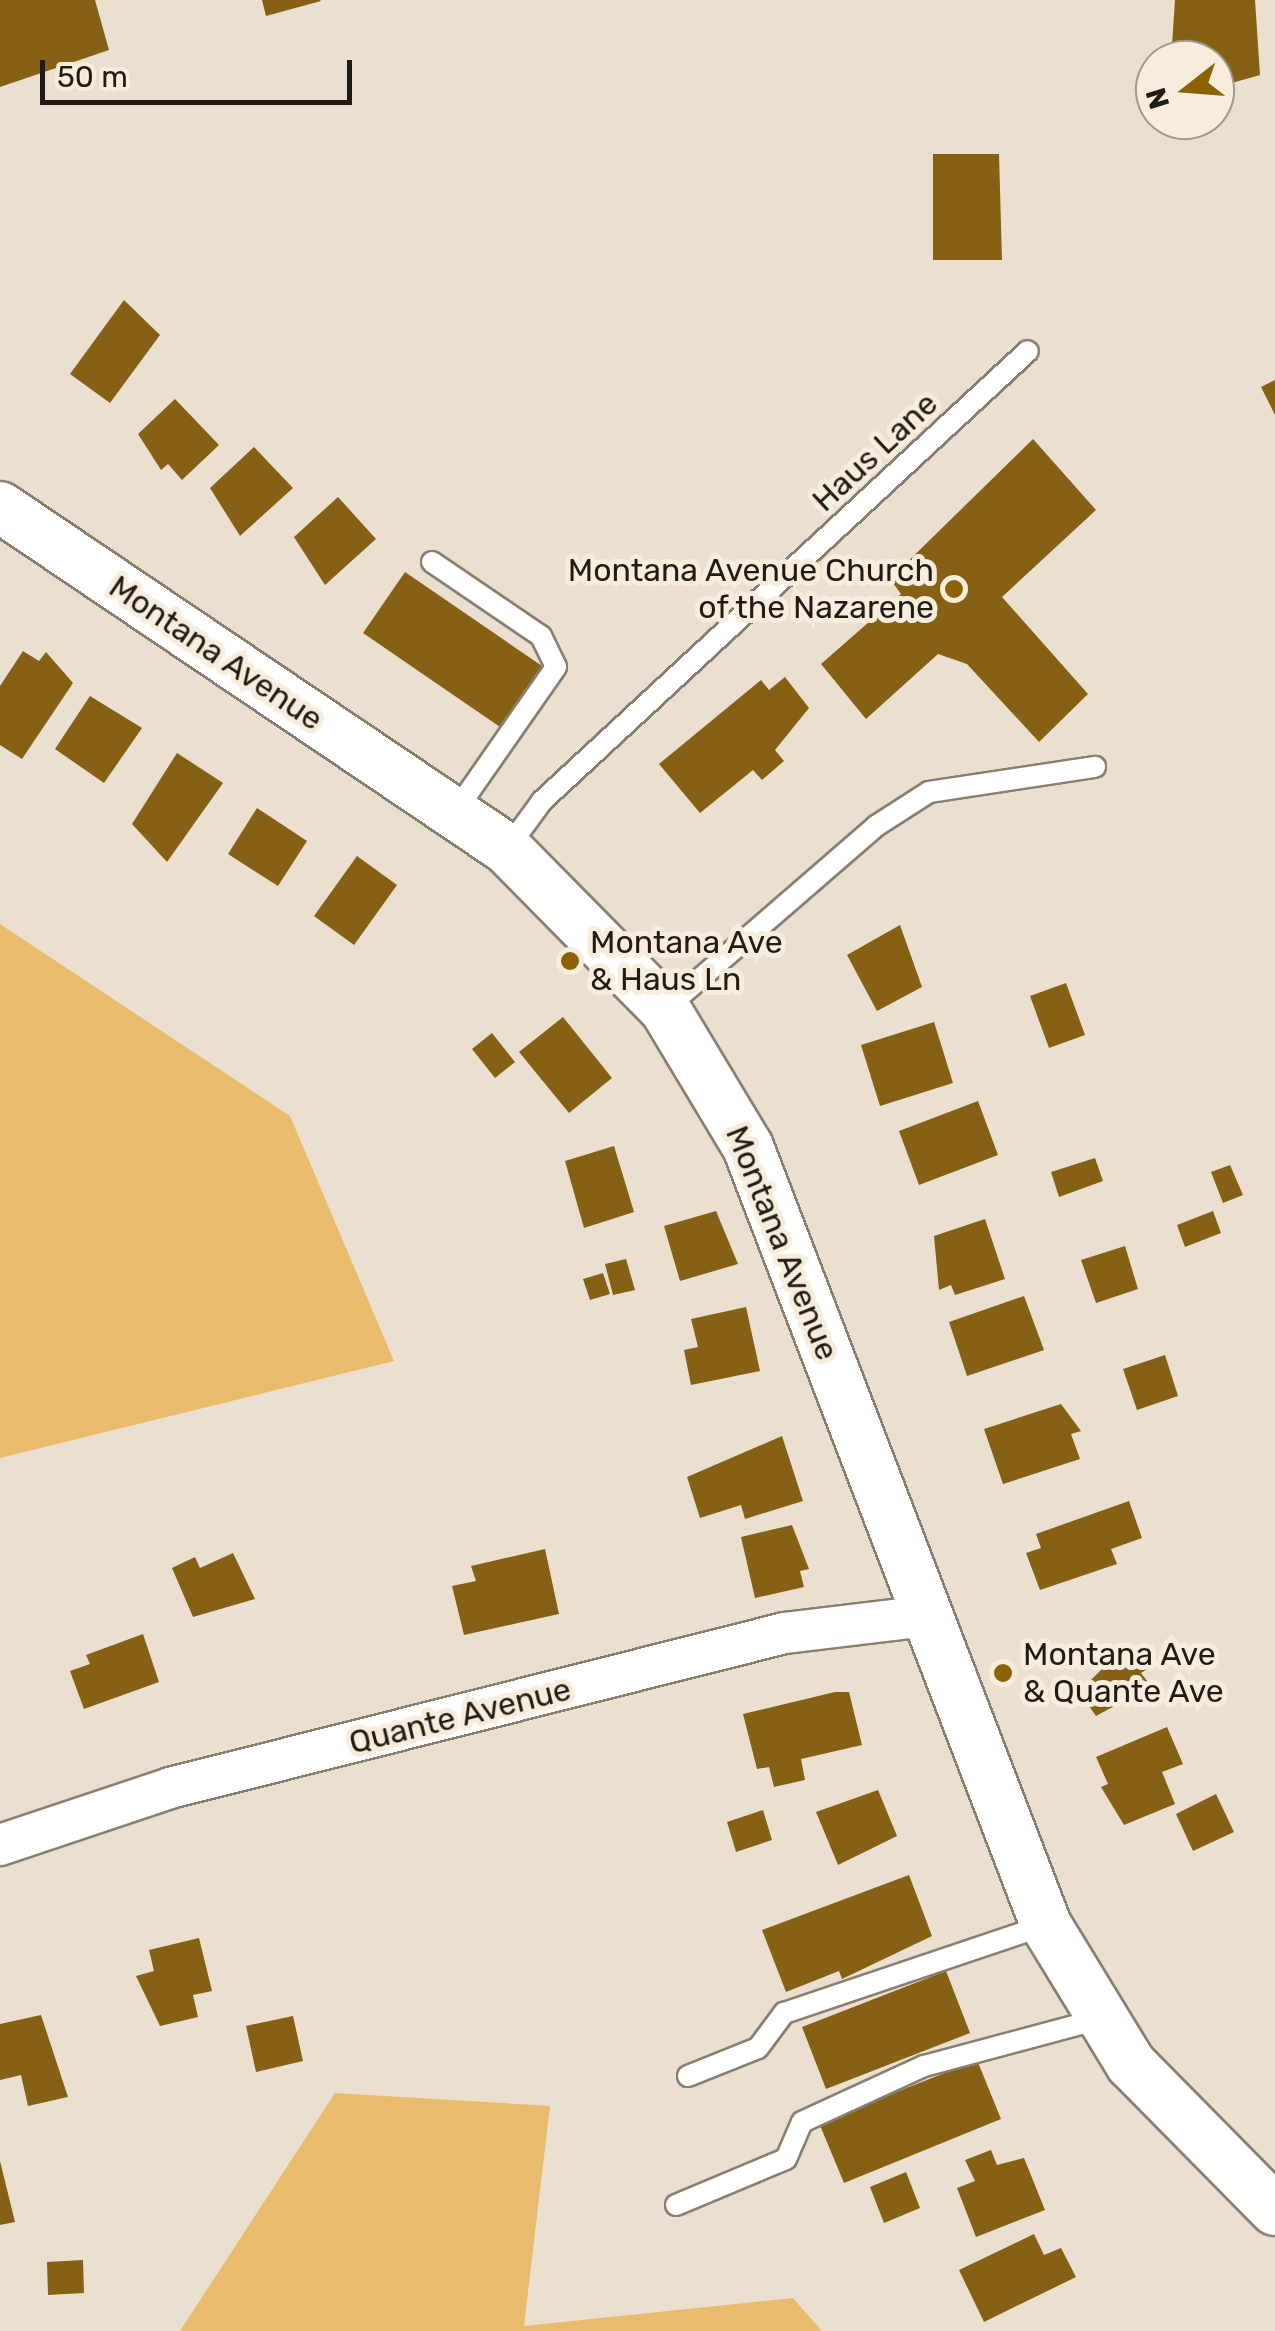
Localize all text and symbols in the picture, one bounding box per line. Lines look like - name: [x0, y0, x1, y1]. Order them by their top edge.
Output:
- scale bar: [45, 40, 358, 102]
- north arrow: [1135, 40, 1235, 140]
- text: 50 m: [57, 59, 128, 95]
- text: N: [1139, 84, 1176, 113]
- street label: Haus Lane: [805, 384, 945, 520]
- place label: Montana Avenue Church of the Nazarene: [567, 552, 934, 627]
- street label: Montana Avenue: [102, 567, 330, 739]
- marker: Montana Avenue Church of the Nazarene: [943, 578, 965, 600]
- place label: Montana Ave & Haus Ln: [590, 924, 784, 999]
- marker: Montana Ave & Haus Ln: [559, 950, 581, 972]
- street label: Montana Avenue: [717, 1120, 847, 1366]
- place label: Montana Ave & Quante Ave: [1023, 1636, 1225, 1711]
- marker: Montana Ave & Quante Ave: [992, 1662, 1014, 1684]
- street label: Quante Avenue: [345, 1670, 575, 1762]

